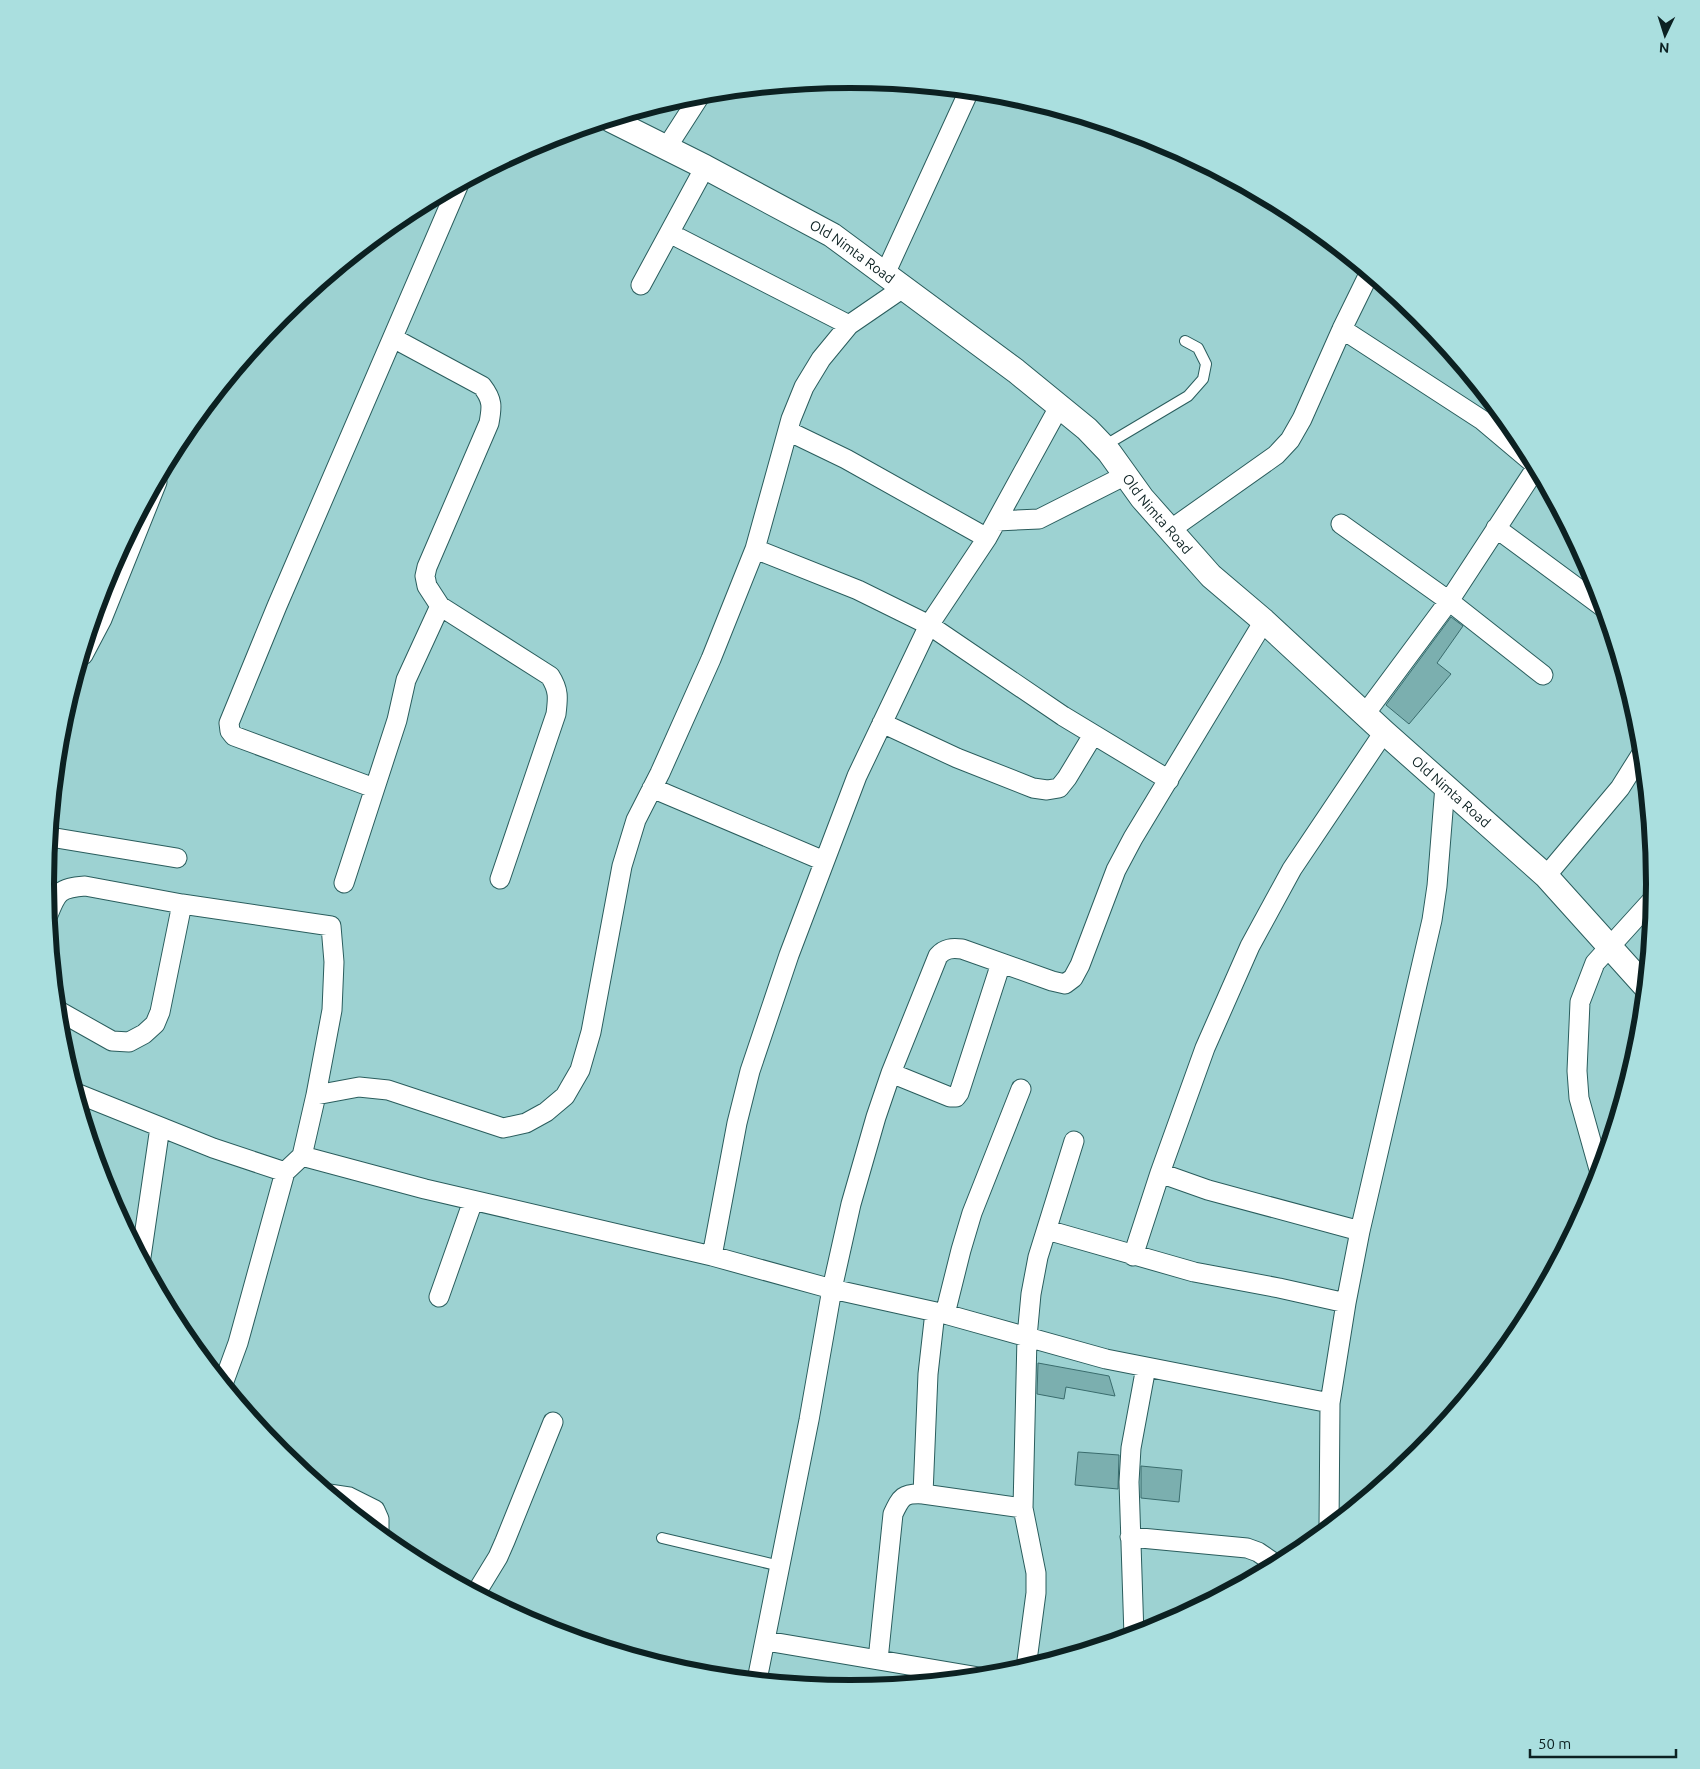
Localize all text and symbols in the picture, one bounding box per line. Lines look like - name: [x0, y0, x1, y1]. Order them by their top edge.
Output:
- north arrow: [1640, 10, 1690, 60]
- text: N: [1658, 40, 1670, 56]
- street label: Old Nimta Road: [807, 217, 898, 286]
- street label: Old Nimta Road: [1119, 471, 1196, 557]
- street label: Old Nimta Road: [1409, 753, 1494, 831]
- scale bar: [1530, 1726, 1676, 1758]
- text: 50 m: [1538, 1735, 1571, 1752]

